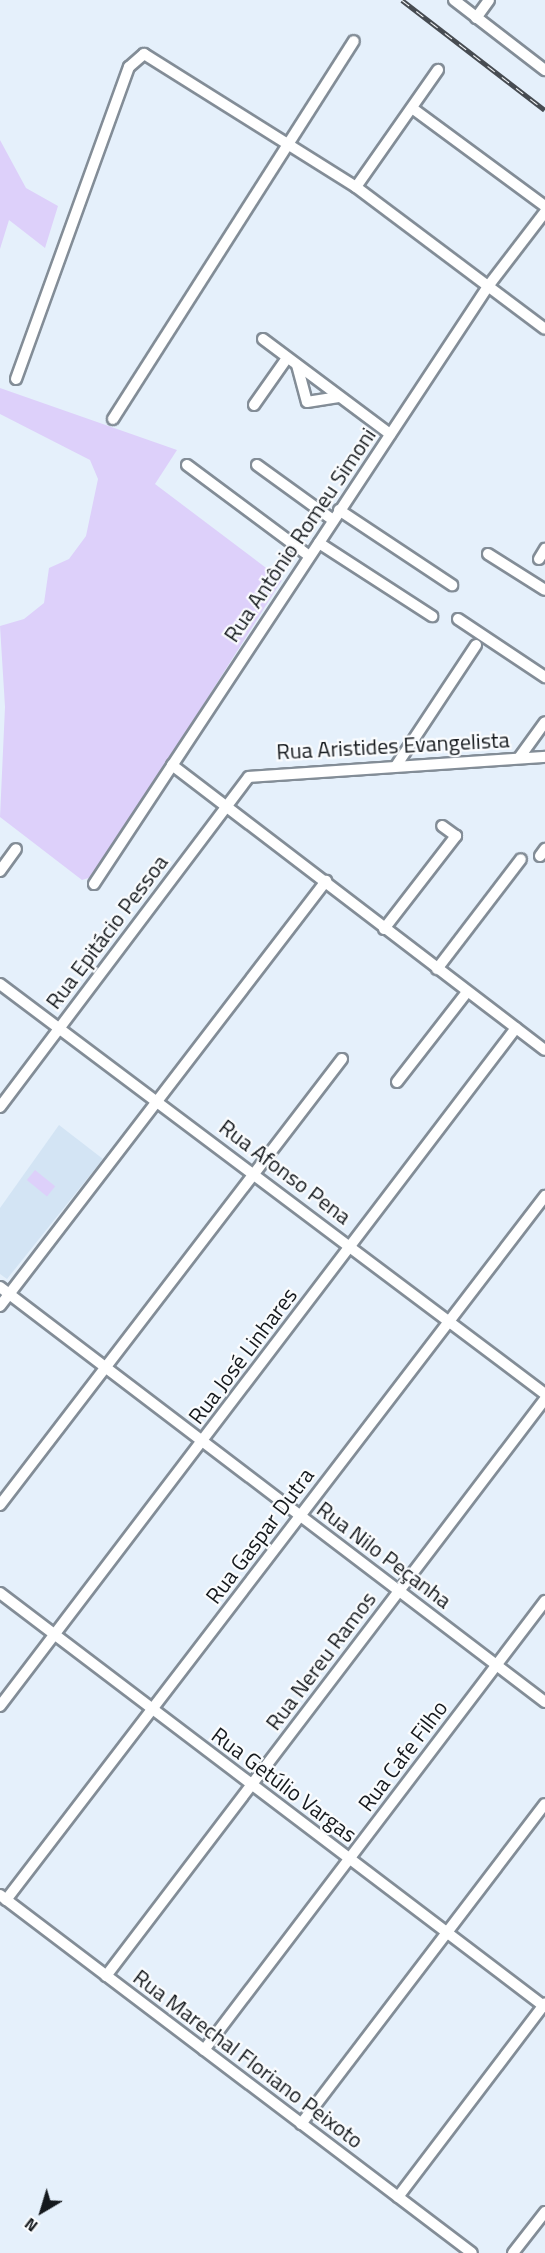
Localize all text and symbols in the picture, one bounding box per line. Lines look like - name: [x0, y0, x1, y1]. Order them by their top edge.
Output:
- street label: Rua Antônio Romeu Simoni: [218, 423, 382, 647]
- street label: Rua Aristides Evangelista: [276, 727, 510, 765]
- street label: Rua Epitácio Pessoa: [40, 850, 174, 1014]
- street label: Rua Afonso Pena: [214, 1114, 356, 1230]
- street label: Rua José Linhares: [183, 1283, 303, 1429]
- street label: Rua Gaspar Dutra: [200, 1463, 320, 1609]
- street label: Rua Nilo Peçanha: [312, 1496, 456, 1614]
- street label: Rua Nereu Ramos: [260, 1586, 382, 1736]
- street label: Rua Cafe Filho: [353, 1695, 453, 1817]
- street label: Rua Getúlio Vargas: [206, 1722, 362, 1848]
- street label: Rua Marechal Floriano Peixoto: [128, 1964, 368, 2154]
- north arrow: [12, 2181, 72, 2241]
- text: N: [19, 2212, 43, 2238]

